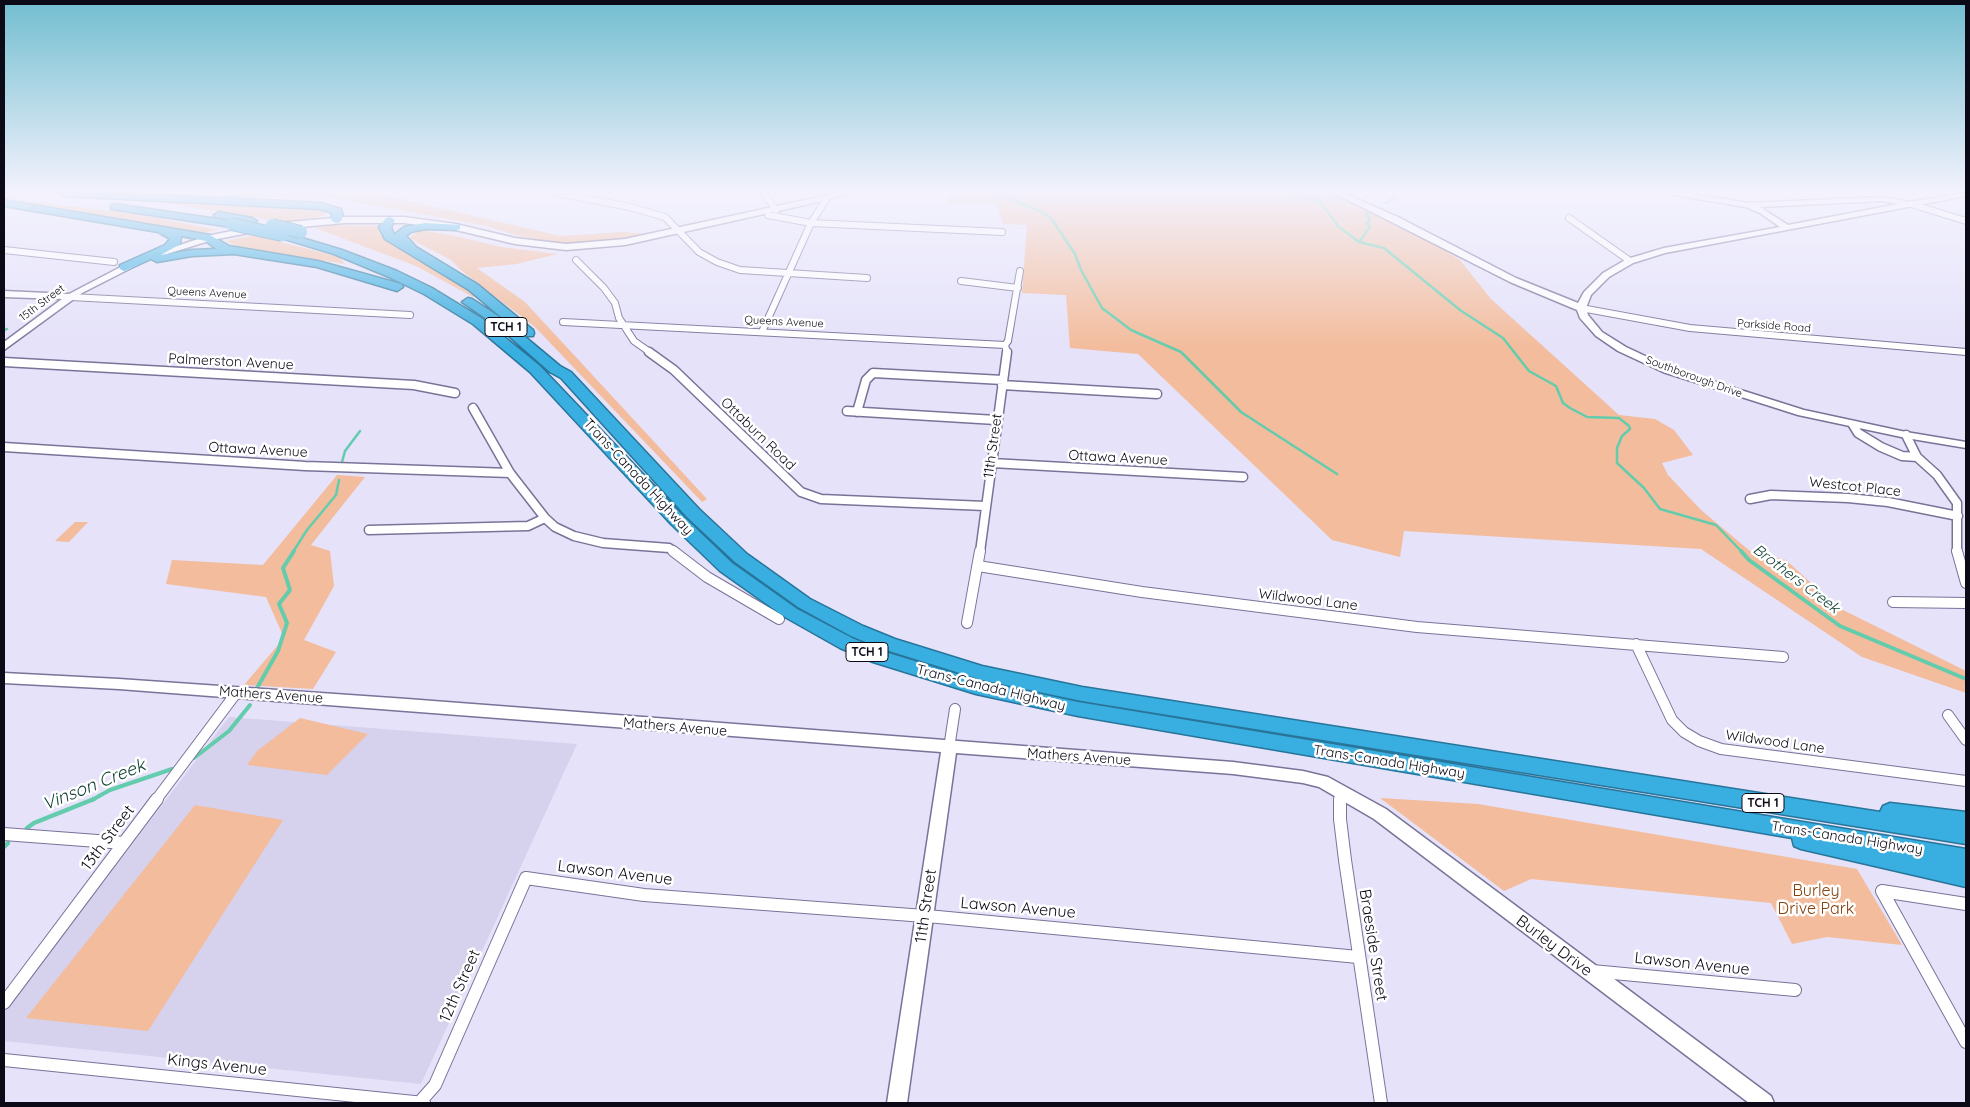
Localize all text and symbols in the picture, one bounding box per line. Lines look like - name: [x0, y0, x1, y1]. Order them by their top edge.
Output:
- street label: 15th Street: [17, 282, 67, 324]
- street label: Queens Avenue: [167, 284, 247, 302]
- street label: Queens Avenue: [744, 313, 824, 331]
- street label: Parkside Road: [1737, 317, 1811, 335]
- road number: TCH 1: [485, 318, 527, 337]
- street label: Palmerston Avenue: [168, 350, 294, 374]
- street label: Southborough Drive: [1644, 353, 1744, 401]
- street label: Ottaburn Road: [717, 394, 799, 474]
- street label: 11th Street: [980, 413, 1006, 479]
- street label: Trans-Canada Highway: [580, 415, 696, 539]
- street label: Ottawa Avenue: [208, 439, 308, 461]
- street label: Ottawa Avenue: [1068, 447, 1168, 469]
- street label: Westcot Place: [1808, 474, 1902, 500]
- water label: Brothers Creek: [1749, 541, 1843, 617]
- street label: Wildwood Lane: [1257, 586, 1359, 614]
- road number: TCH 1: [846, 642, 888, 662]
- street label: Trans-Canada Highway: [915, 661, 1067, 715]
- street label: Mathers Avenue: [218, 683, 324, 707]
- street label: Mathers Avenue: [622, 714, 728, 740]
- street label: Wildwood Lane: [1724, 727, 1826, 757]
- street label: Trans-Canada Highway: [1312, 742, 1466, 782]
- street label: Mathers Avenue: [1026, 745, 1132, 769]
- water label: Vinson Creek: [39, 755, 149, 815]
- road number: TCH 1: [1742, 794, 1784, 812]
- street label: 13th Street: [77, 802, 139, 874]
- street label: Trans-Canada Highway: [1770, 818, 1924, 858]
- street label: Lawson Avenue: [556, 856, 674, 890]
- street label: 11th Street: [911, 868, 941, 944]
- park label: Burley Drive Park: [1778, 881, 1854, 919]
- street label: Braeside Street: [1355, 888, 1391, 1002]
- street label: Lawson Avenue: [960, 893, 1076, 923]
- street label: Burley Drive: [1512, 911, 1596, 981]
- street label: 12th Street: [435, 947, 485, 1025]
- street label: Lawson Avenue: [1634, 948, 1750, 980]
- street label: Kings Avenue: [166, 1050, 268, 1080]

